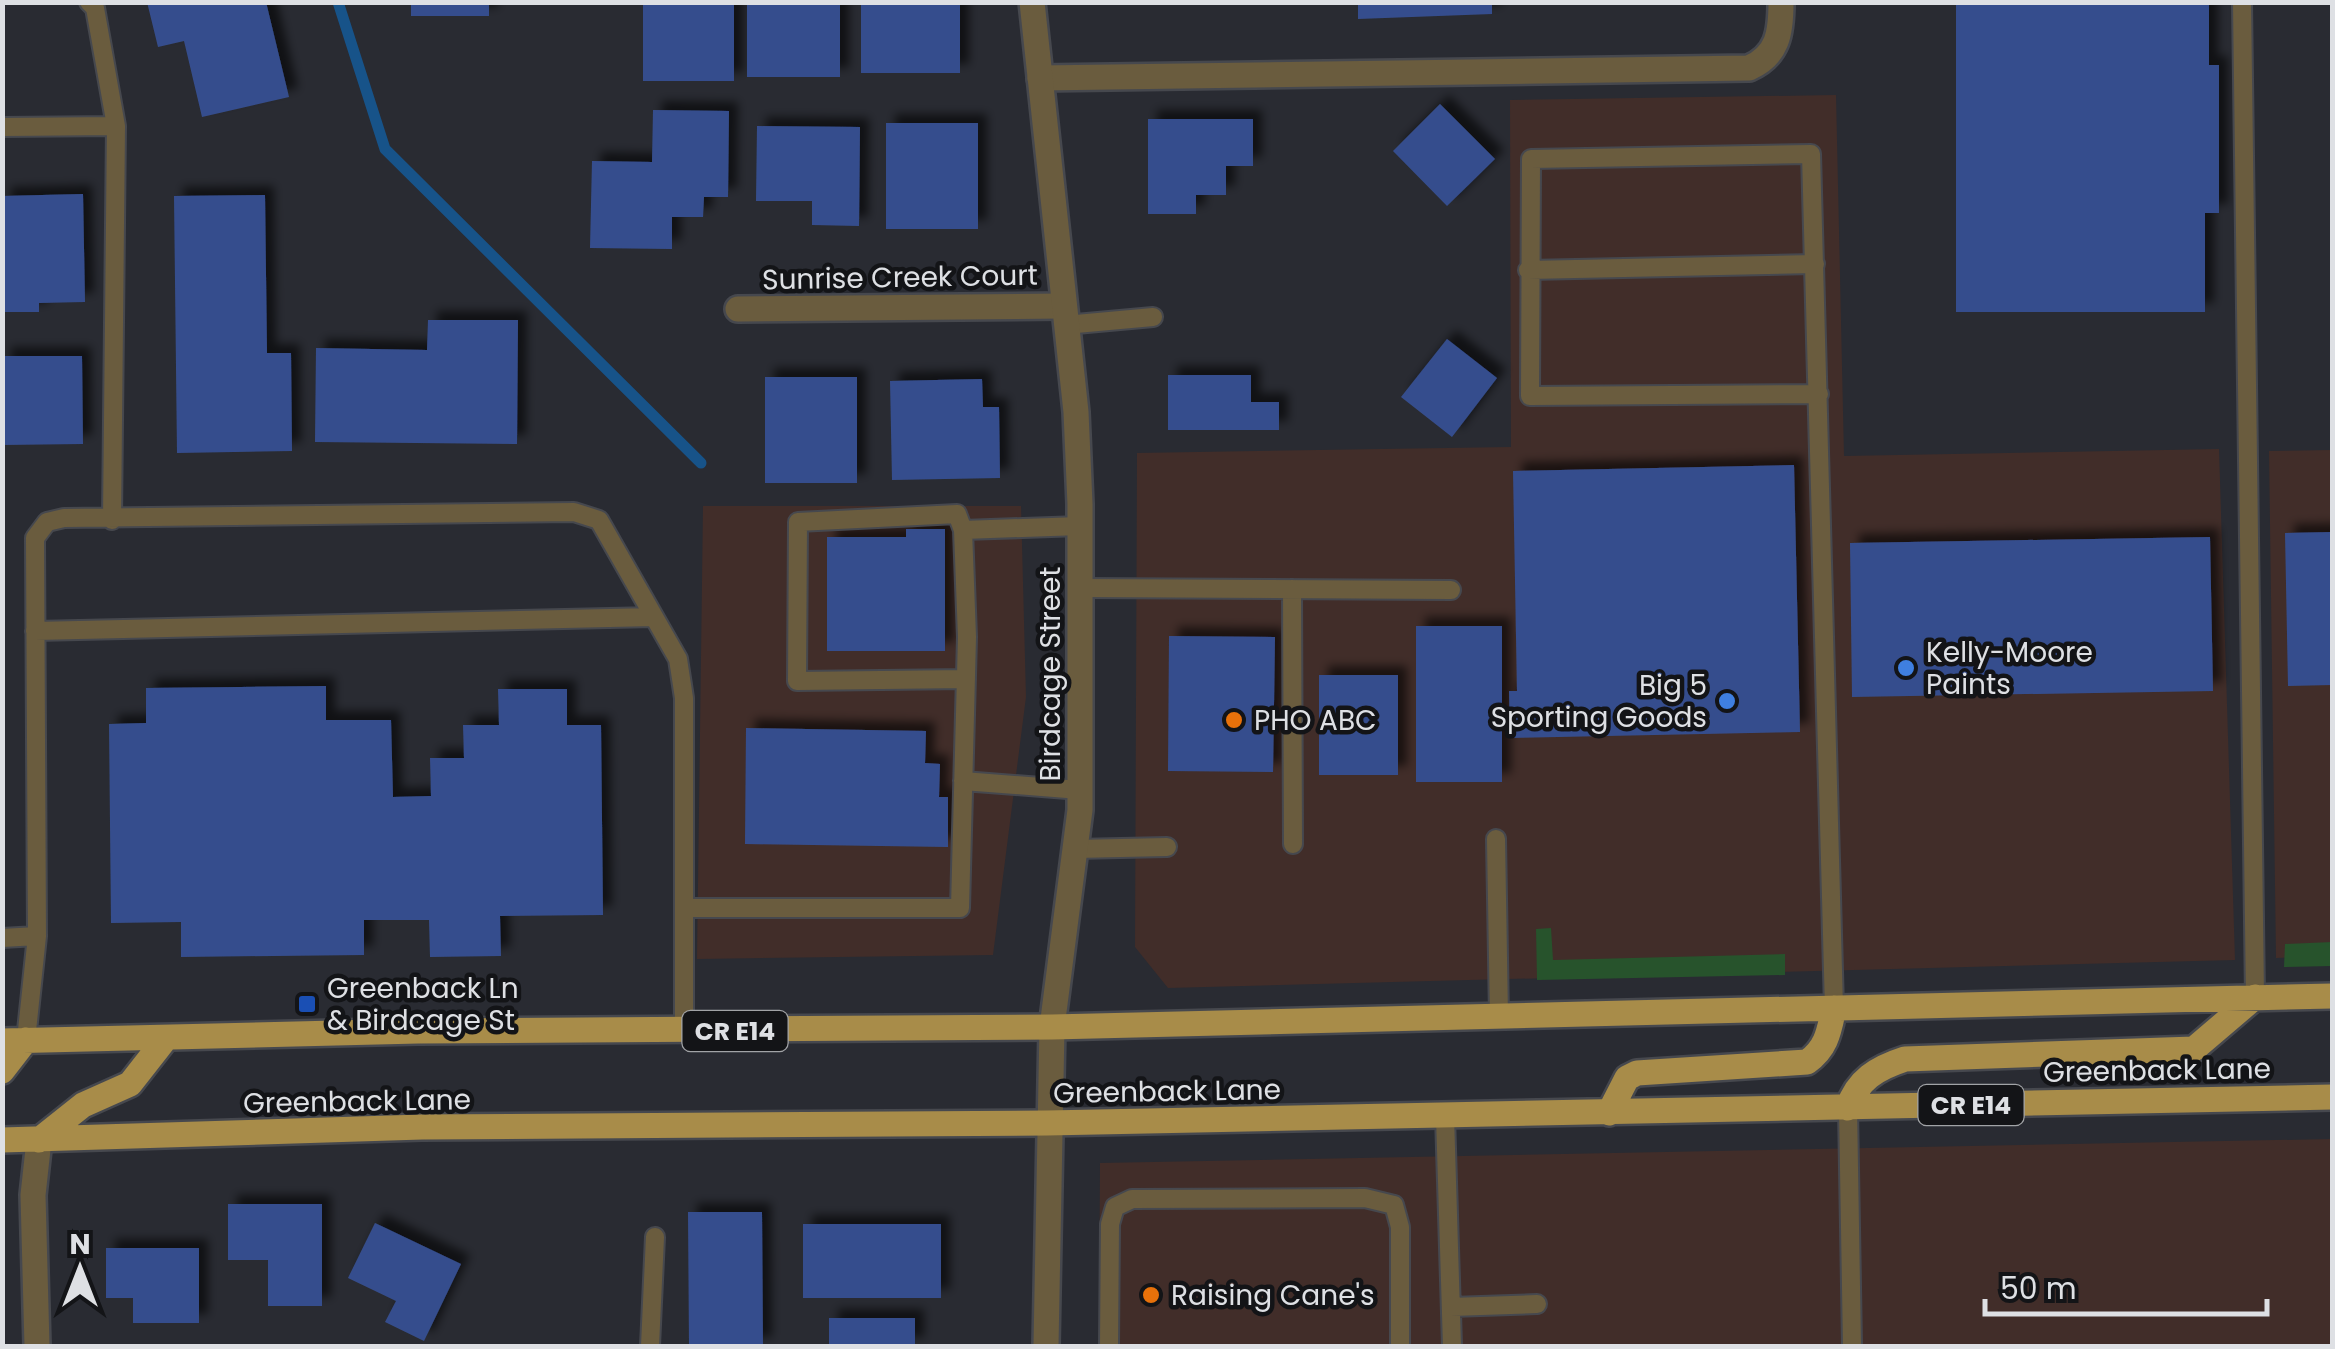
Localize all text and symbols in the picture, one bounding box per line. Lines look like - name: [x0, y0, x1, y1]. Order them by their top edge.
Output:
- street label: Sunrise Creek Court: [762, 256, 1038, 299]
- street label: Birdcage Street: [1031, 566, 1070, 782]
- place label: Kelly-Moore Paints: [1926, 633, 2093, 704]
- marker: Kelly-Moore Paints: [1895, 657, 1917, 679]
- place label: Big 5 Sporting Goods: [1491, 666, 1707, 737]
- marker: Big 5 Sporting Goods: [1716, 690, 1738, 712]
- place label: PHO ABC: [1254, 701, 1377, 740]
- marker: PHO ABC: [1223, 709, 1245, 731]
- place label: Greenback Ln & Birdcage St: [327, 969, 519, 1040]
- marker: Greenback Ln & Birdcage St: [296, 993, 318, 1015]
- road number: CR E14: [682, 1011, 788, 1051]
- street label: Greenback Lane: [2043, 1049, 2271, 1092]
- street label: Greenback Lane: [1053, 1070, 1281, 1113]
- street label: Greenback Lane: [243, 1080, 471, 1123]
- road number: CR E14: [1918, 1085, 2024, 1125]
- north arrow: [30, 1219, 130, 1319]
- text: N: [69, 1225, 91, 1264]
- scale bar: [1985, 1254, 2268, 1316]
- text: 50 m: [2000, 1267, 2077, 1310]
- place label: Raising Cane's: [1171, 1276, 1375, 1315]
- marker: Raising Cane's: [1140, 1284, 1162, 1306]

